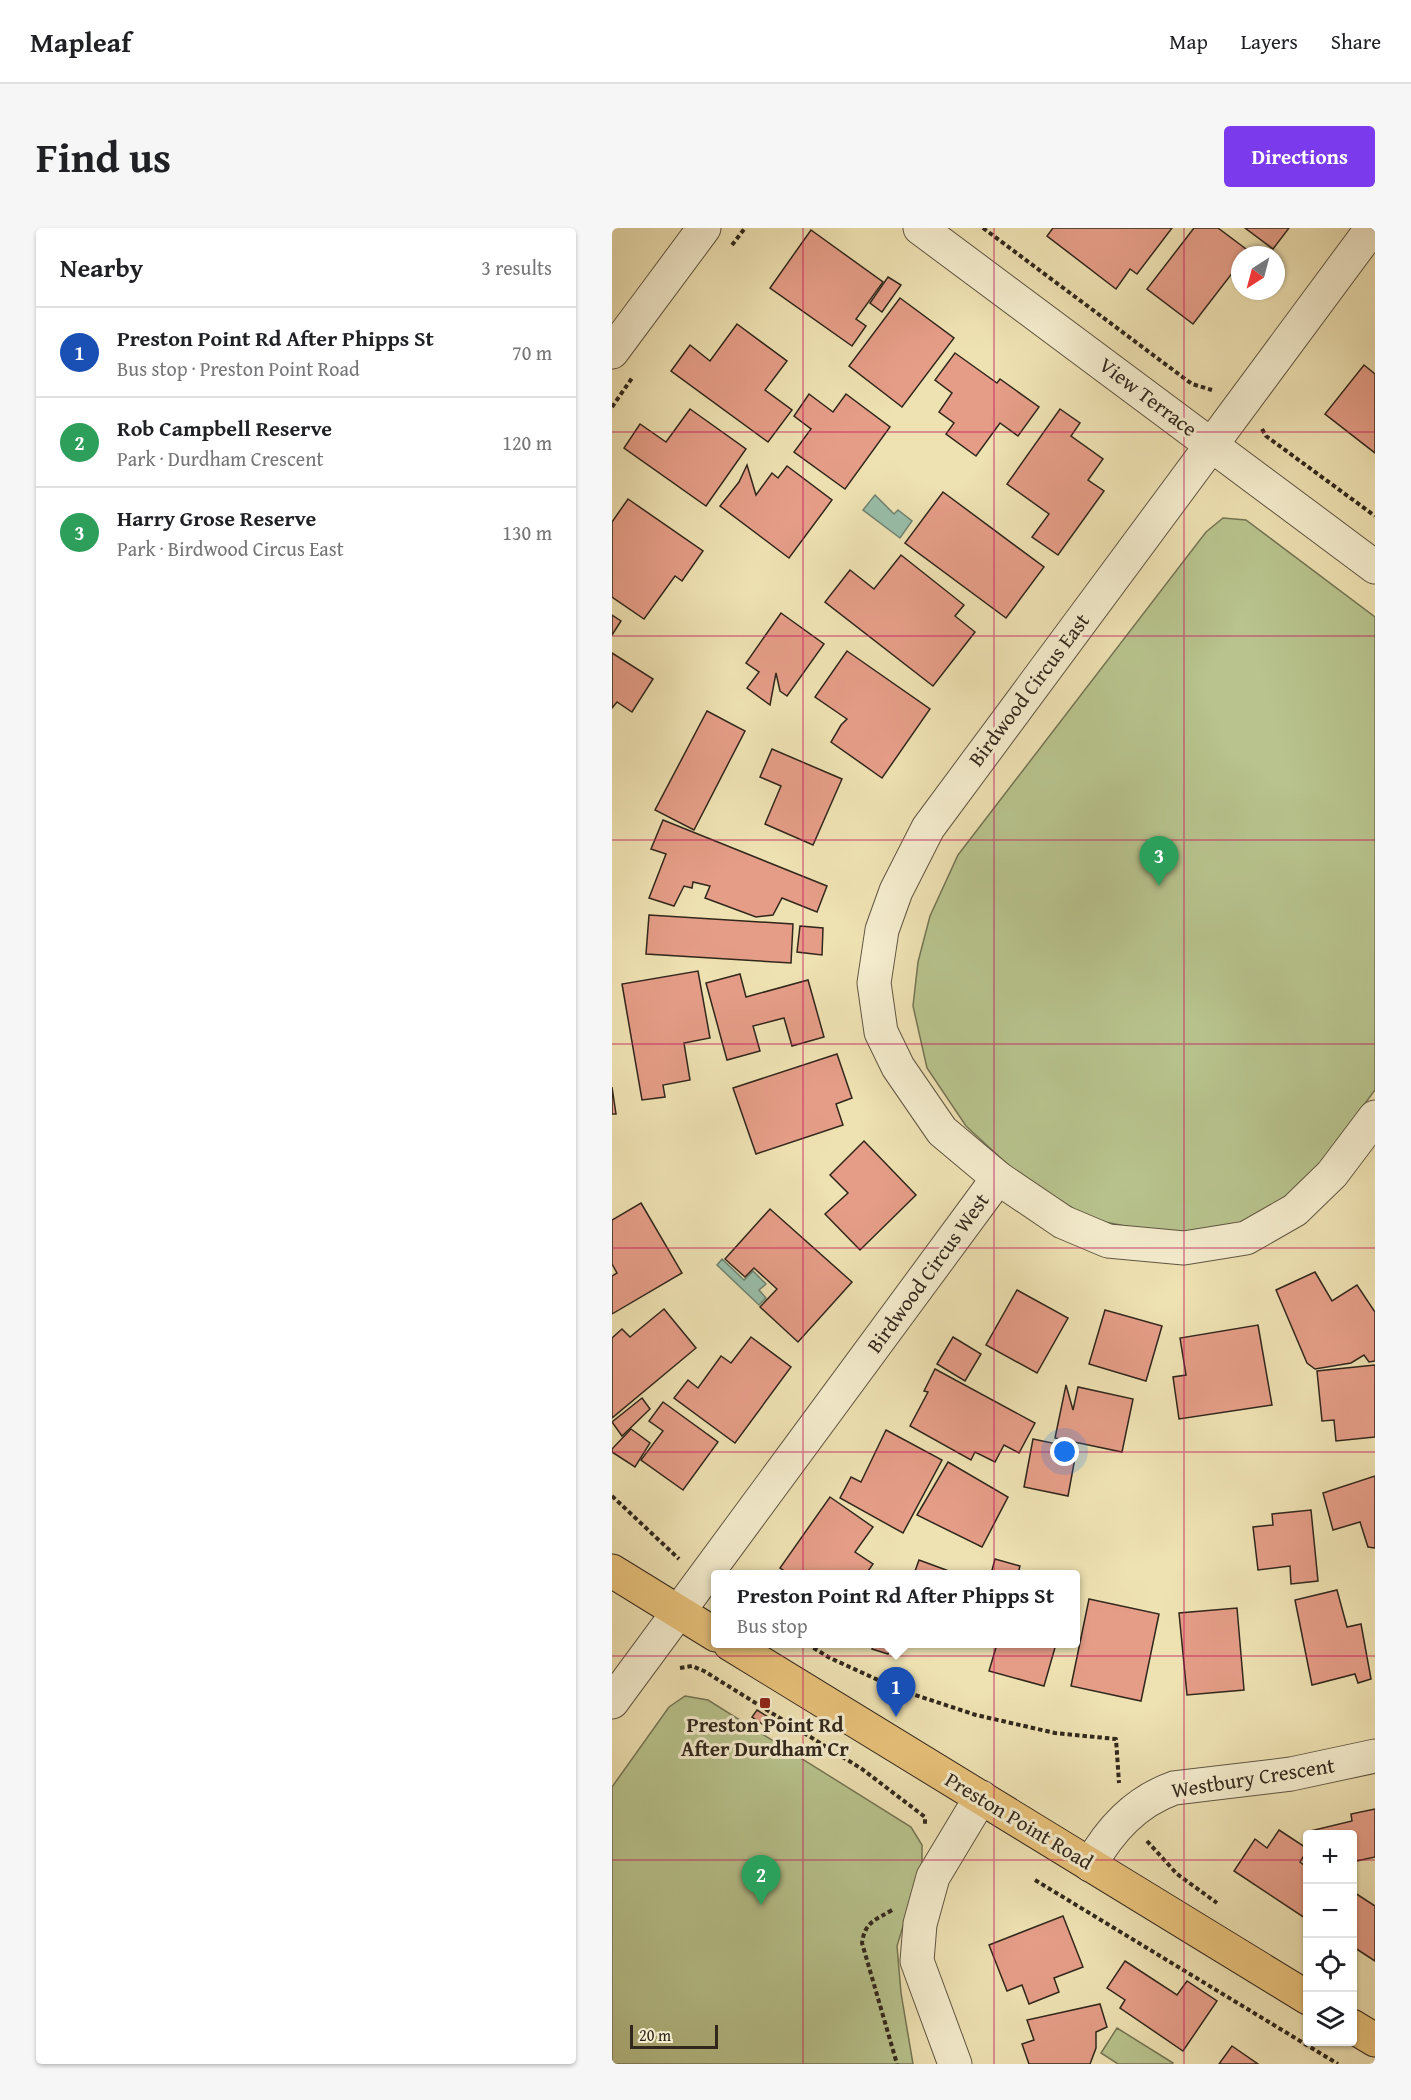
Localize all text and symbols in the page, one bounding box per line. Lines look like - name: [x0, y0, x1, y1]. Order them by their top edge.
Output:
- text: Mapleaf: [30, 21, 131, 62]
- text: Map: [1169, 26, 1208, 57]
- text: Layers: [1241, 26, 1298, 57]
- text: Share: [1331, 26, 1381, 57]
- text: Find us: [36, 126, 171, 187]
- button: Directions: [1224, 126, 1375, 187]
- north arrow: [1231, 246, 1285, 300]
- text: Nearby: [60, 248, 143, 287]
- text: 3 results: [481, 253, 552, 282]
- text: Preston Point Rd After Phipps St: [117, 322, 434, 354]
- text: 1: [74, 338, 85, 367]
- text: 70 m: [512, 338, 552, 367]
- street label: View Terrace: [1093, 349, 1204, 444]
- text: Bus stop · Preston Point Road: [117, 354, 360, 383]
- text: Rob Campbell Reserve: [117, 412, 332, 444]
- text: 2: [74, 428, 85, 457]
- text: 120 m: [502, 428, 552, 457]
- text: Park · Durdham Crescent: [117, 444, 324, 473]
- text: Harry Grose Reserve: [117, 502, 316, 534]
- text: 3: [74, 518, 85, 547]
- text: 130 m: [502, 518, 552, 547]
- text: Park · Birdwood Circus East: [117, 534, 344, 563]
- street label: Birdwood Circus East: [961, 606, 1097, 773]
- pin: 3: [1140, 836, 1178, 886]
- street label: Birdwood Circus West: [859, 1186, 997, 1359]
- your location: [1050, 1437, 1079, 1466]
- popup: [711, 1570, 1080, 1648]
- text: Preston Point Rd After Phipps St: [737, 1579, 1054, 1611]
- text: Bus stop: [737, 1611, 808, 1640]
- pin: 1: [876, 1668, 916, 1717]
- marker: Preston Point Rd After Durdham Cr: [758, 1696, 772, 1710]
- place label: Preston Point Rd After Durdham Cr: [681, 1709, 849, 1764]
- street label: Westbury Crescent: [1169, 1749, 1337, 1806]
- street label: Preston Point Road: [939, 1764, 1100, 1878]
- map controls: [1303, 1830, 1357, 2046]
- button: +: [1303, 1830, 1357, 1884]
- pin: 2: [742, 1856, 780, 1905]
- button: −: [1303, 1884, 1357, 1938]
- button: locate: [1303, 1938, 1357, 1992]
- button: layers: [1303, 1992, 1357, 2046]
- scale bar: [630, 2022, 718, 2050]
- text: 20 m: [639, 2023, 671, 2047]

